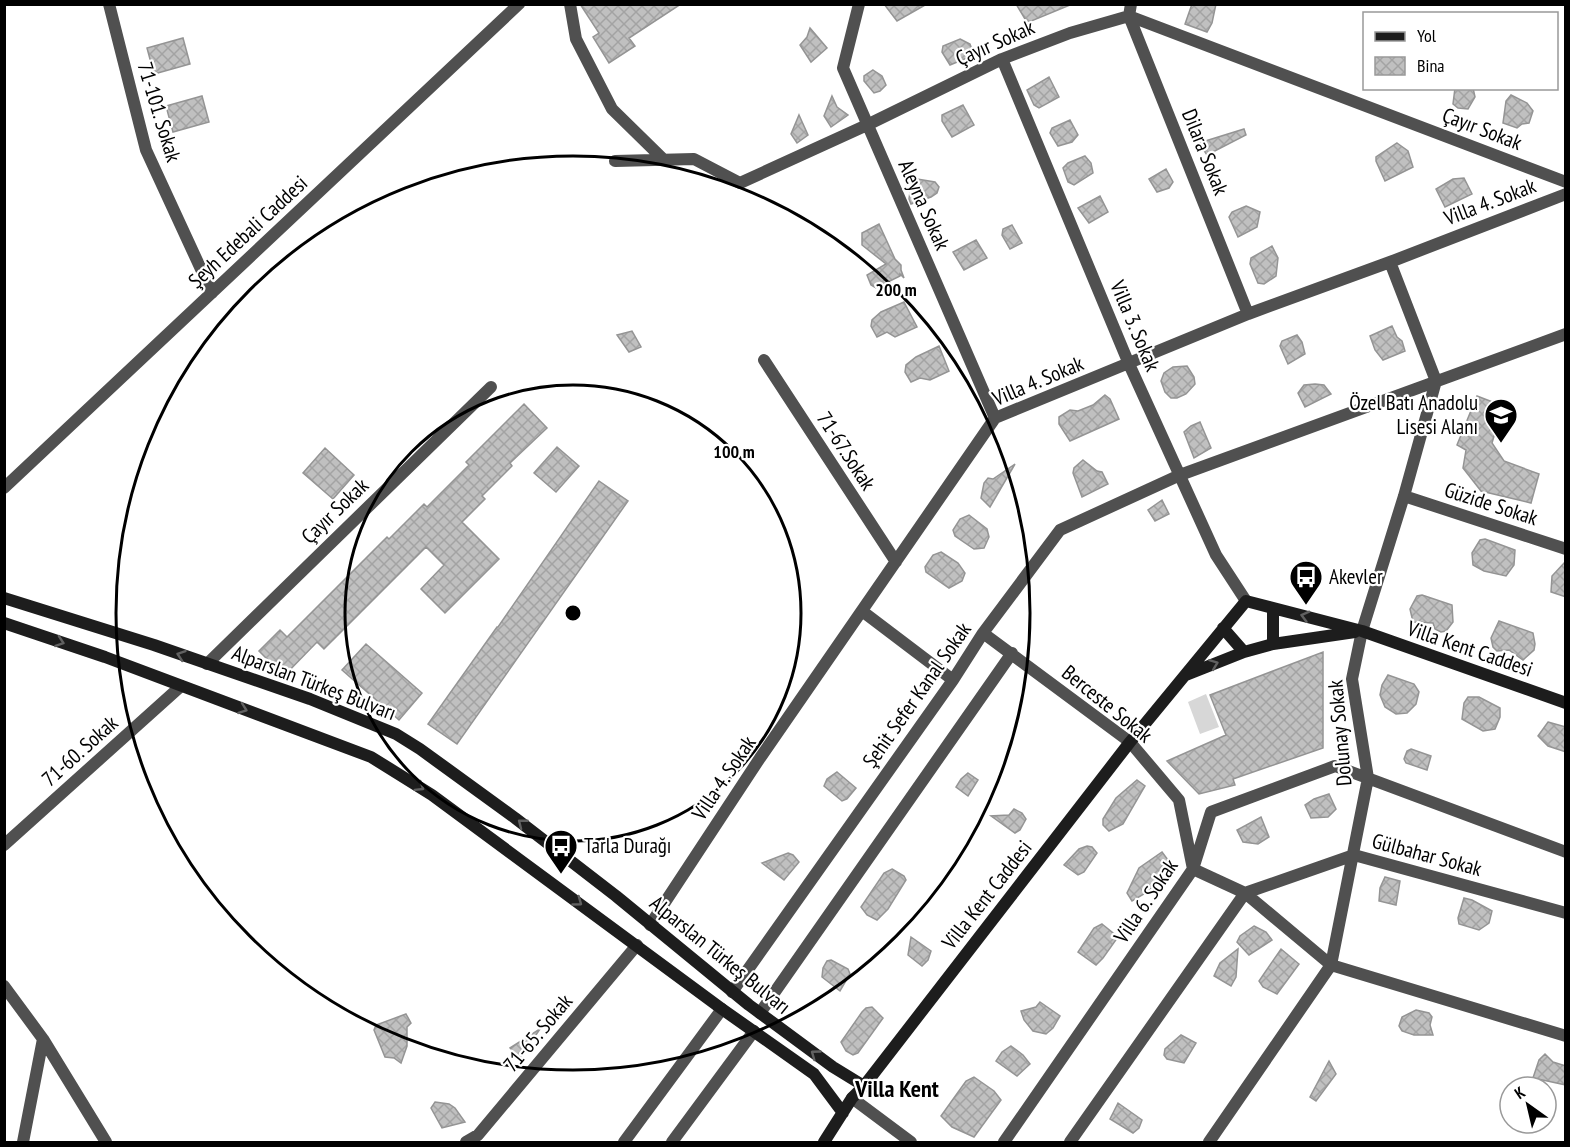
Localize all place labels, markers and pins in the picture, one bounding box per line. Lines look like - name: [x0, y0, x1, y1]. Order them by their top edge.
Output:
- place label: Özel Batı Anadolu Lisesi Alanı: [1349, 389, 1478, 440]
- school or university icon: Özel Batı Anadolu Lisesi Alanı: [1483, 397, 1519, 444]
- bus stop icon: Akevler: [1288, 559, 1324, 606]
- place label: Akevler: [1329, 563, 1383, 590]
- centre of rings: [563, 603, 583, 623]
- bus stop icon: Tarla Durağı: [543, 828, 579, 875]
- place label: Tarla Durağı: [584, 832, 671, 859]

